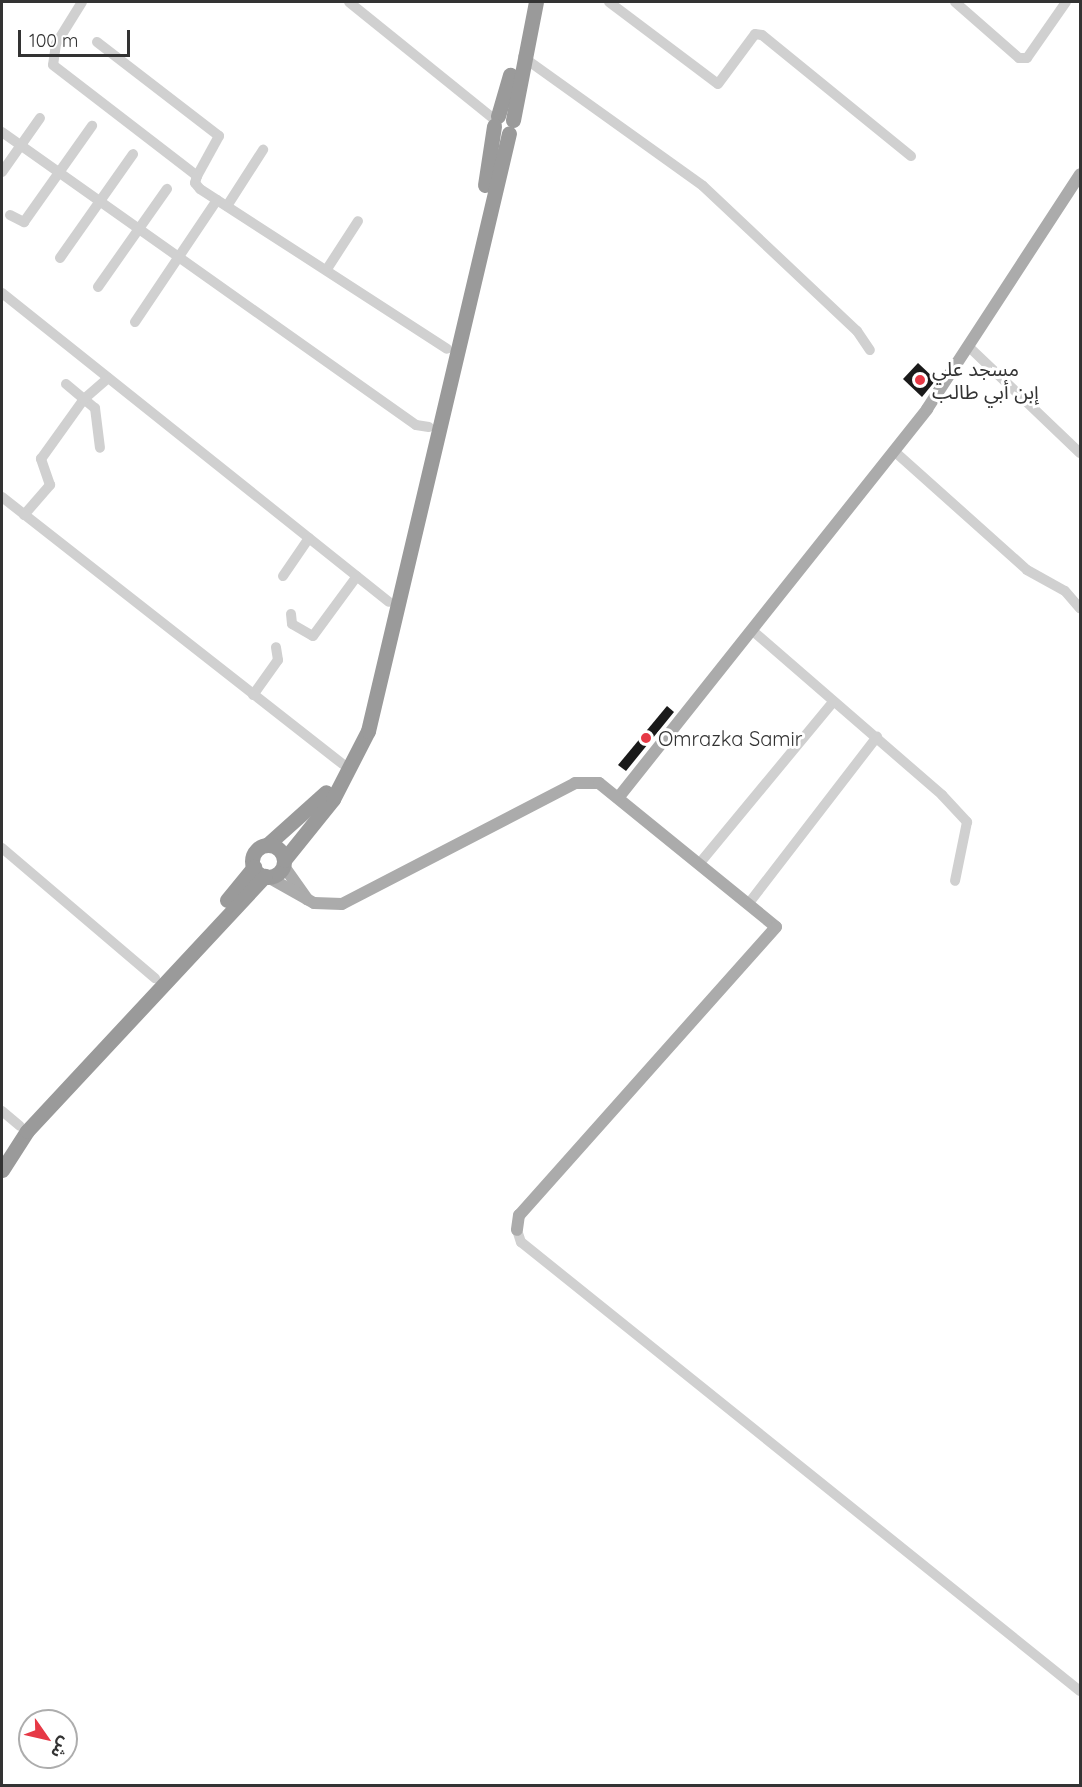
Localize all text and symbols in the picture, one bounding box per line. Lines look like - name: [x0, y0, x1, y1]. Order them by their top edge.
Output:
- scale bar: [21, 18, 134, 56]
- text: 100 m: [29, 29, 78, 52]
- place label: مسجد علي إبن أبي طالب: [932, 356, 1039, 403]
- marker: مسجد علي إبن أبي طالب: [913, 373, 927, 387]
- place label: Omrazka Samir: [658, 726, 802, 750]
- marker: Omrazka Samir: [639, 731, 653, 745]
- north arrow: [18, 1709, 78, 1769]
- text: ش: [47, 1733, 76, 1763]

